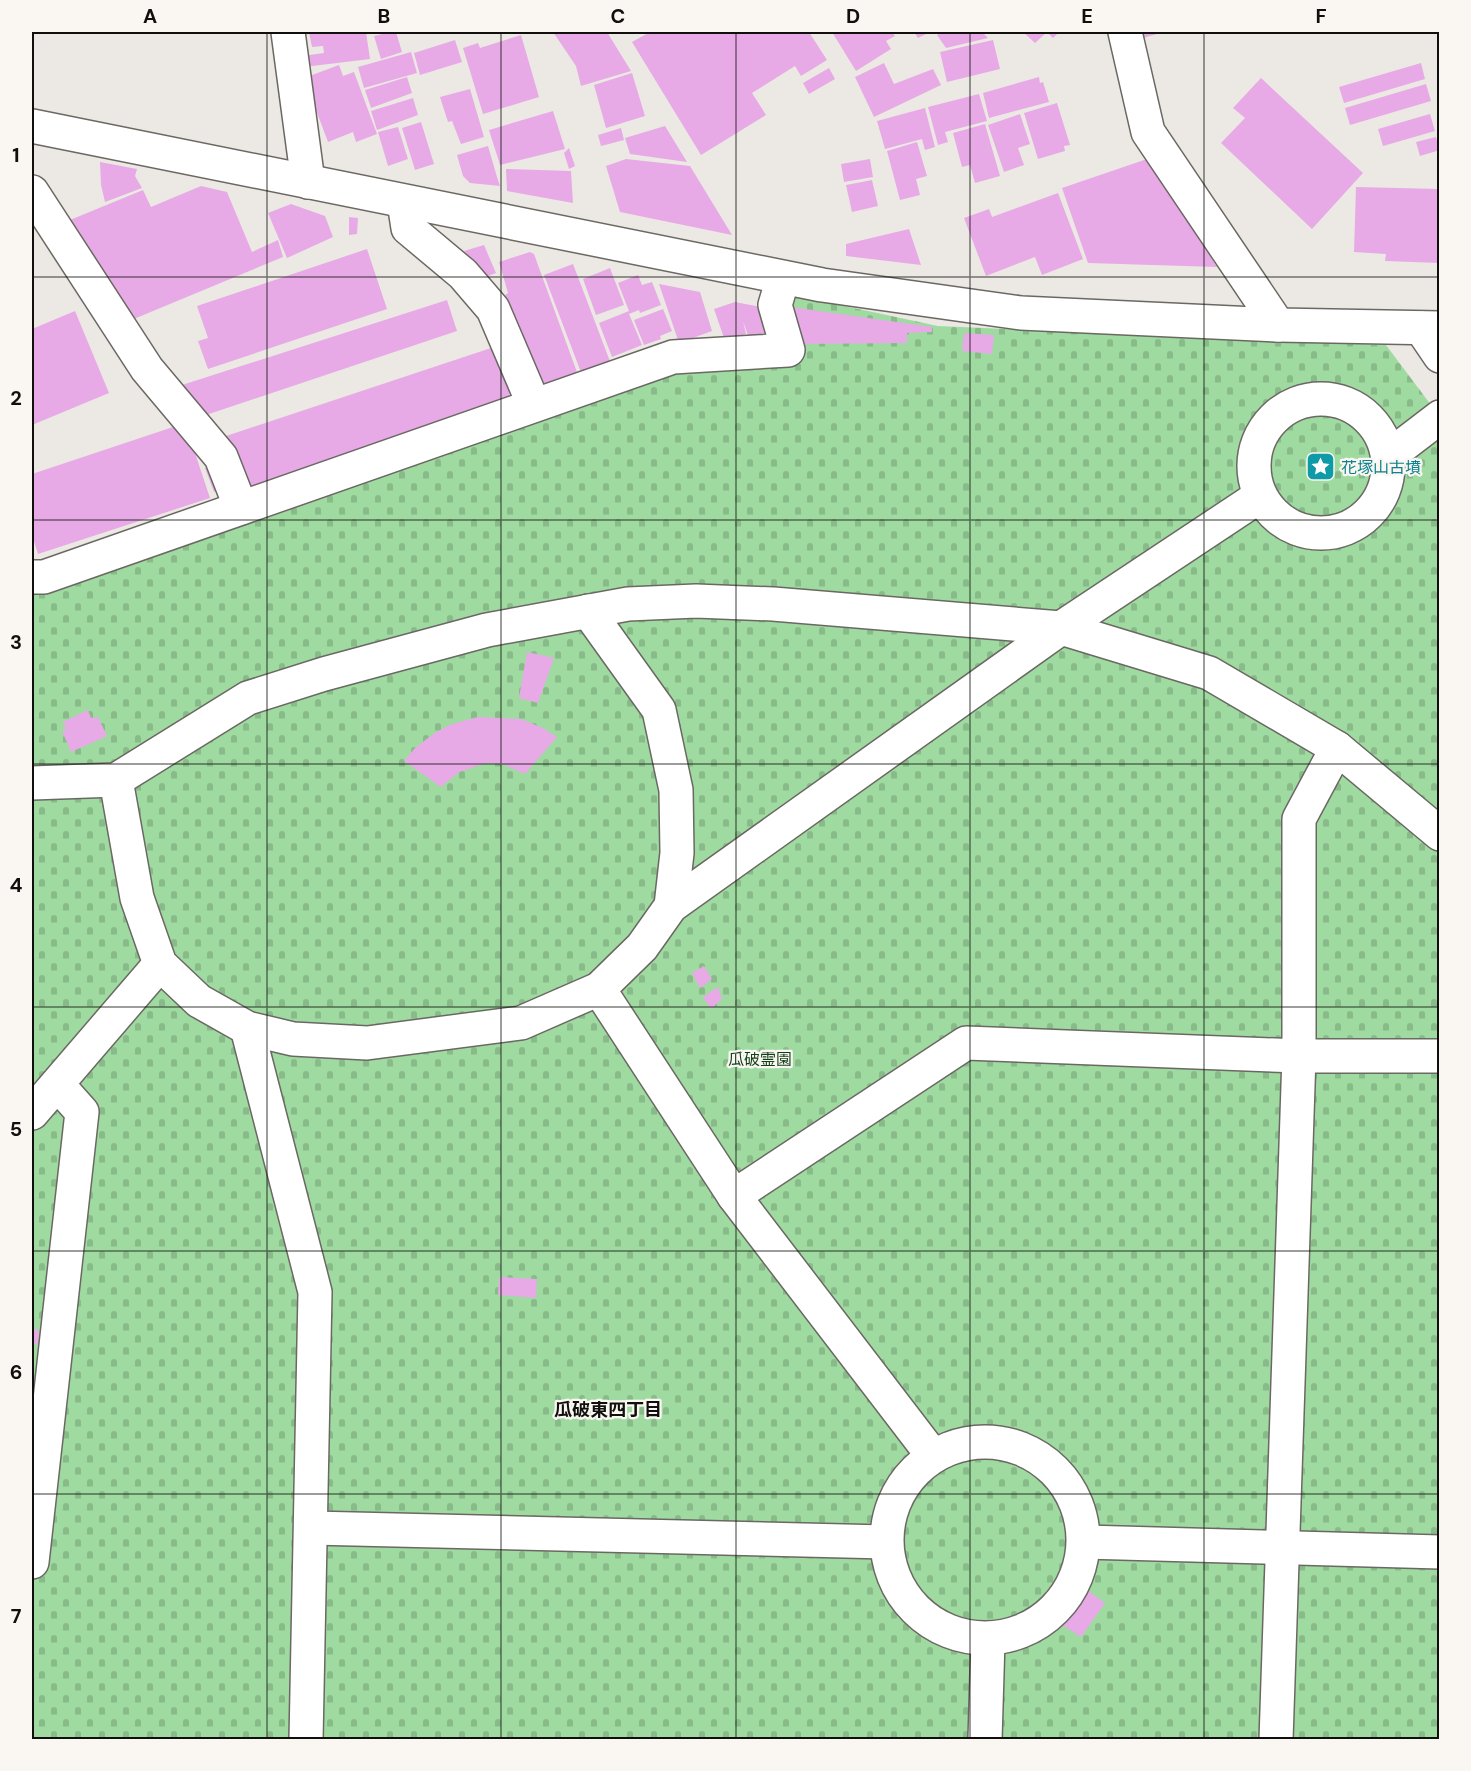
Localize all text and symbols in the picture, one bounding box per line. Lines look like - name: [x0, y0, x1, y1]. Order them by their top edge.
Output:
- text: A: [143, 3, 157, 29]
- text: B: [378, 3, 390, 29]
- text: C: [611, 3, 625, 29]
- text: D: [846, 3, 860, 29]
- text: E: [1081, 3, 1093, 29]
- text: F: [1315, 3, 1327, 29]
- text: 1: [12, 142, 20, 168]
- text: 2: [10, 385, 22, 411]
- place icon: 花塚山古墳: [1304, 451, 1336, 483]
- place label: 花塚山古墳: [1341, 457, 1421, 478]
- text: 3: [10, 629, 22, 655]
- text: 4: [10, 872, 23, 898]
- park label: 瓜破霊園: [728, 1049, 792, 1070]
- text: 5: [10, 1116, 22, 1142]
- text: 6: [10, 1359, 22, 1385]
- district label: 瓜破東四丁目: [554, 1398, 662, 1422]
- text: 7: [11, 1603, 22, 1629]

